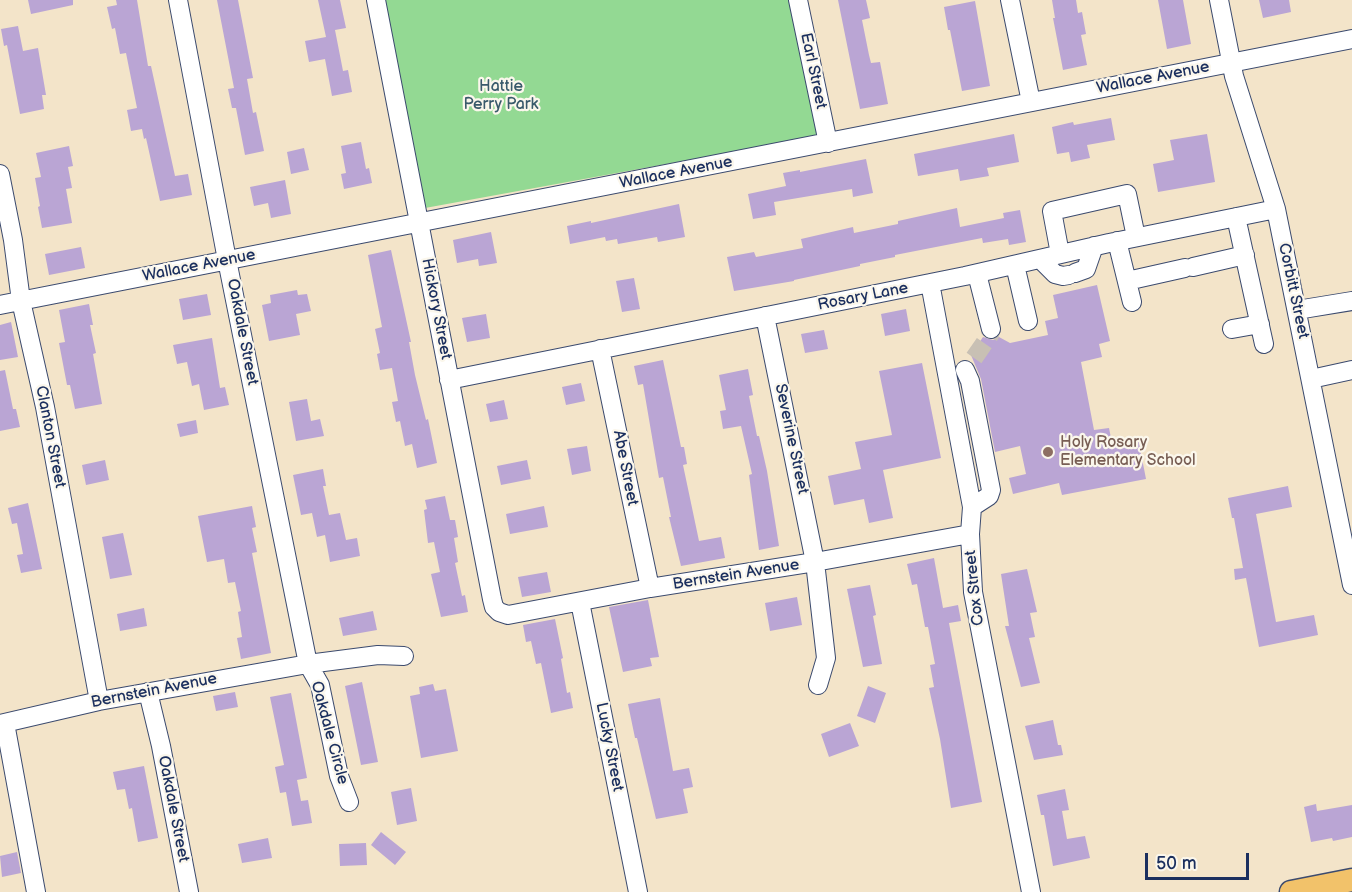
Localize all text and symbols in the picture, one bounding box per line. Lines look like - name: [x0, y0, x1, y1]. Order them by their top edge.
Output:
- street label: Earl Street: [796, 31, 830, 111]
- street label: Wallace Avenue: [1095, 58, 1211, 98]
- park label: Hattie Perry Park: [464, 77, 538, 115]
- street label: Wallace Avenue: [618, 153, 734, 193]
- street label: Corbitt Street: [1274, 242, 1312, 340]
- street label: Wallace Avenue: [141, 246, 257, 286]
- street label: Hickory Street: [417, 257, 455, 361]
- street label: Oakdale Street: [222, 277, 262, 387]
- street label: Rosary Lane: [816, 279, 910, 315]
- street label: Severine Street: [770, 382, 812, 496]
- street label: Clanton Street: [31, 384, 69, 490]
- street label: Abe Street: [608, 429, 642, 507]
- place label: Holy Rosary Elementary School: [1060, 433, 1196, 471]
- marker: Holy Rosary Elementary School: [1041, 445, 1055, 459]
- street label: Cox Street: [961, 549, 989, 627]
- street label: Bernstein Avenue: [671, 556, 801, 594]
- street label: Bernstein Avenue: [89, 669, 219, 713]
- street label: Oakdale Circle: [306, 679, 352, 787]
- street label: Lucky Street: [591, 701, 627, 793]
- street label: Oakdale Street: [153, 754, 193, 864]
- scale bar: [1148, 841, 1252, 879]
- text: 50 m: [1156, 853, 1197, 874]

